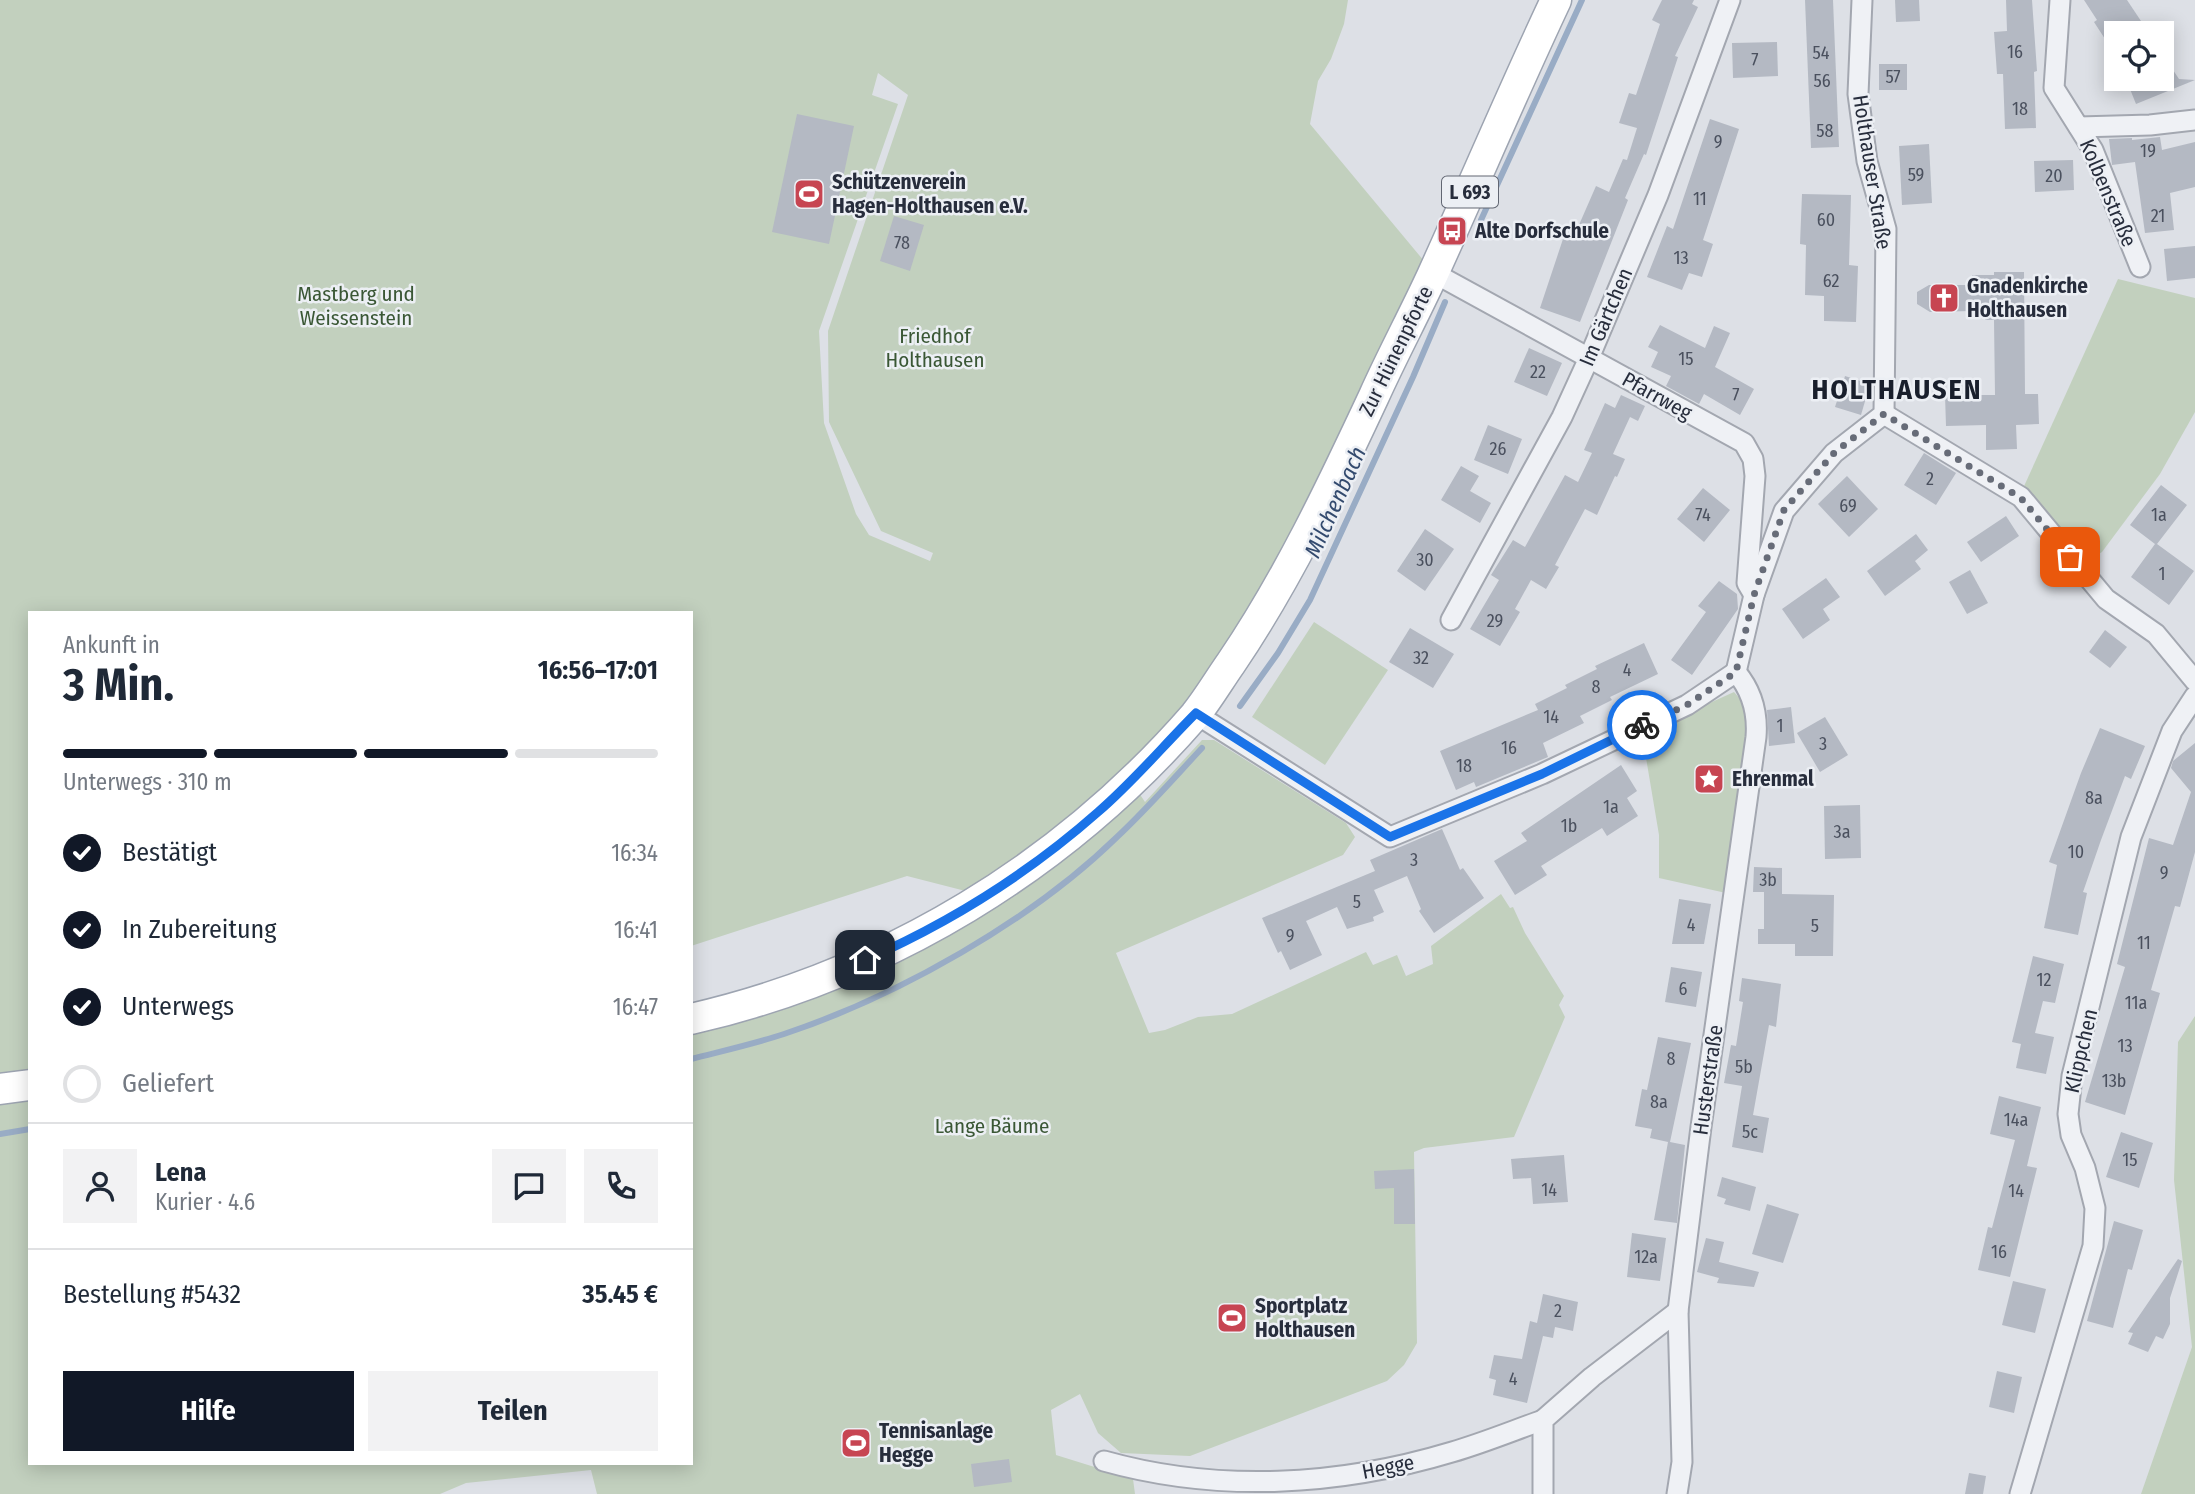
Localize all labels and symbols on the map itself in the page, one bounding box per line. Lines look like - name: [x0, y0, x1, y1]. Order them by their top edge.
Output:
- house number: 16: [2007, 41, 2023, 63]
- house number: 54: [1813, 42, 1830, 64]
- house number: 7: [1751, 49, 1759, 71]
- house number: 57: [1885, 66, 1901, 88]
- house number: 56: [1813, 70, 1831, 92]
- street label: Holthauser Straße: [1847, 93, 1897, 251]
- house number: 18: [2012, 98, 2028, 120]
- house number: 58: [1816, 120, 1834, 142]
- house number: 9: [1714, 131, 1722, 153]
- street label: Kolbenstraße: [2074, 135, 2142, 251]
- house number: 19: [2140, 140, 2156, 162]
- house number: 59: [1908, 164, 1924, 186]
- house number: 20: [2045, 165, 2063, 187]
- place label: Schützenverein Hagen-Holthausen e.V.: [832, 169, 1028, 219]
- road number: L 693: [1442, 176, 1498, 208]
- sports icon: Schützenverein Hagen-Holthausen e.V.: [792, 177, 826, 211]
- house number: 11: [1693, 188, 1707, 210]
- house number: 21: [2151, 205, 2165, 227]
- house number: 60: [1817, 209, 1835, 231]
- bus stop icon: Alte Dorfschule: [1435, 214, 1469, 248]
- place label: Alte Dorfschule: [1474, 218, 1609, 244]
- house number: 78: [894, 232, 910, 254]
- house number: 13: [1673, 247, 1689, 269]
- street label: Im Gärtchen: [1574, 264, 1638, 370]
- house number: 62: [1823, 270, 1839, 292]
- place label: Gnadenkirche Holthausen: [1967, 273, 2088, 323]
- park label: Mastberg und Weissenstein: [297, 281, 415, 331]
- church icon: Gnadenkirche Holthausen: [1927, 281, 1961, 315]
- street label: Zur Hünenpforte: [1353, 282, 1439, 420]
- park label: Friedhof Holthausen: [886, 323, 984, 373]
- house number: 15: [1678, 348, 1694, 370]
- house number: 22: [1530, 361, 1546, 383]
- street label: Pfarrweg: [1618, 366, 1697, 426]
- district label: HOLTHAUSEN: [1811, 373, 1983, 406]
- house number: 7: [1732, 384, 1740, 406]
- house number: 26: [1490, 438, 1507, 460]
- water label: Milchenbach: [1298, 442, 1372, 562]
- house number: 2: [1926, 468, 1934, 490]
- house number: 69: [1839, 495, 1857, 517]
- house number: 74: [1695, 504, 1711, 526]
- house number: 1a: [2151, 504, 2167, 526]
- pin: [2040, 527, 2100, 587]
- house number: 30: [1416, 549, 1434, 571]
- house number: 1: [2158, 563, 2166, 585]
- house number: 29: [1487, 610, 1503, 632]
- house number: 32: [1413, 647, 1429, 669]
- house number: 4: [1623, 659, 1632, 681]
- house number: 8: [1592, 676, 1601, 698]
- courier: [1607, 690, 1677, 760]
- house number: 14: [1543, 706, 1559, 728]
- house number: 1: [1776, 715, 1784, 737]
- house number: 3: [1819, 733, 1827, 755]
- house number: 16: [1501, 737, 1517, 759]
- house number: 18: [1456, 755, 1472, 777]
- place icon: Ehrenmal: [1692, 762, 1726, 796]
- place label: Ehrenmal: [1732, 766, 1814, 792]
- house number: 8a: [2085, 787, 2103, 809]
- house number: 1a: [1603, 796, 1619, 818]
- house number: 1b: [1561, 815, 1577, 837]
- house number: 3a: [1834, 821, 1851, 843]
- house number: 10: [2068, 841, 2084, 863]
- house number: 3: [1410, 849, 1418, 871]
- house number: 9: [2160, 862, 2168, 884]
- house number: 3b: [1759, 869, 1777, 891]
- house number: 5: [1353, 891, 1361, 913]
- house number: 4: [1687, 914, 1696, 936]
- house number: 5: [1811, 915, 1819, 937]
- house number: 9: [1286, 925, 1294, 947]
- pin: [835, 930, 895, 990]
- house number: 11: [2137, 932, 2151, 954]
- house number: 12: [2037, 969, 2052, 991]
- house number: 6: [1679, 978, 1688, 1000]
- house number: 11a: [2125, 992, 2147, 1014]
- street label: Klippchen: [2059, 1006, 2103, 1096]
- street label: Husterstraße: [1687, 1023, 1729, 1137]
- house number: 13: [2117, 1035, 2133, 1057]
- house number: 8: [1667, 1048, 1676, 1070]
- house number: 5b: [1735, 1056, 1753, 1078]
- house number: 13b: [2102, 1070, 2126, 1092]
- house number: 8a: [1650, 1091, 1668, 1113]
- house number: 14a: [2004, 1109, 2028, 1131]
- park label: Lange Bäume: [935, 1113, 1049, 1139]
- house number: 5c: [1742, 1121, 1758, 1143]
- house number: 15: [2122, 1149, 2138, 1171]
- house number: 14: [1541, 1179, 1557, 1201]
- house number: 14: [2008, 1180, 2024, 1202]
- house number: 16: [1991, 1241, 2007, 1263]
- house number: 12a: [1634, 1246, 1658, 1268]
- place label: Sportplatz Holthausen: [1255, 1293, 1355, 1343]
- house number: 2: [1554, 1300, 1562, 1322]
- sports icon: Sportplatz Holthausen: [1215, 1301, 1249, 1335]
- house number: 4: [1509, 1368, 1518, 1390]
- place label: Tennisanlage Hegge: [879, 1418, 994, 1468]
- sports icon: Tennisanlage Hegge: [839, 1426, 873, 1460]
- street label: Hegge: [1360, 1449, 1416, 1485]

